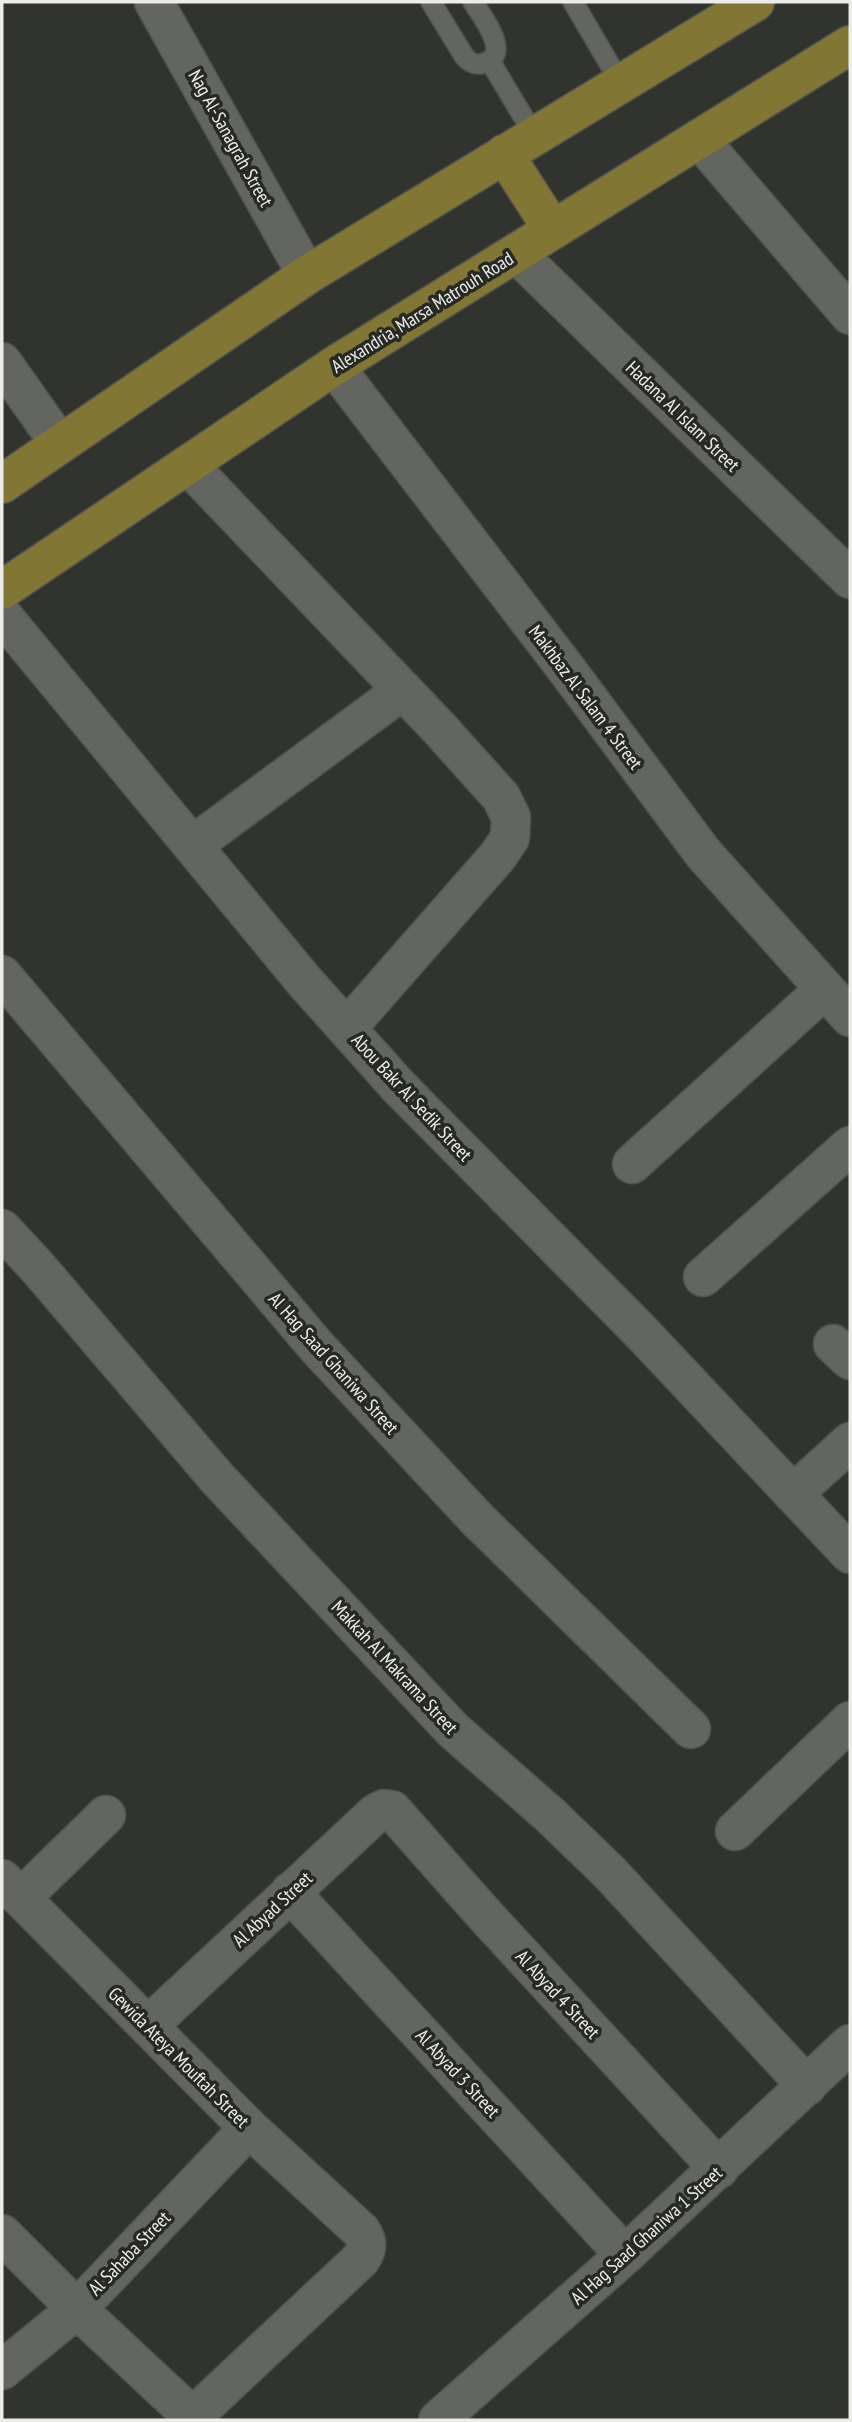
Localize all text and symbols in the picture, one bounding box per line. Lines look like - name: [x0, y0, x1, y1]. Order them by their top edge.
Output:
- street label: Nag Al-Sanagrah Street: [183, 65, 279, 211]
- street label: Alexandria, Marsa Matrouh Road: [326, 246, 518, 378]
- street label: Hadana Al Islam Street: [621, 356, 746, 477]
- street label: Makhbaz Al Salam 4 Street: [524, 620, 649, 775]
- street label: Abou Bakr Al Sedik Street: [346, 1028, 478, 1167]
- street label: Al Hag Saad Ghaniwa Street: [264, 1287, 405, 1440]
- street label: Makkah Al Makrama Street: [327, 1595, 464, 1740]
- street label: Al Abyad Street: [227, 1865, 317, 1952]
- street label: Al Abyad 4 Street: [511, 1945, 606, 2044]
- street label: Gewida Ateya Mouftah Street: [103, 1981, 255, 2133]
- street label: Al Abyad 3 Street: [411, 2024, 506, 2123]
- street label: Al Hag Saad Ghaniwa 1 Street: [565, 2160, 727, 2309]
- street label: Al Sahaba Street: [83, 2205, 176, 2300]

